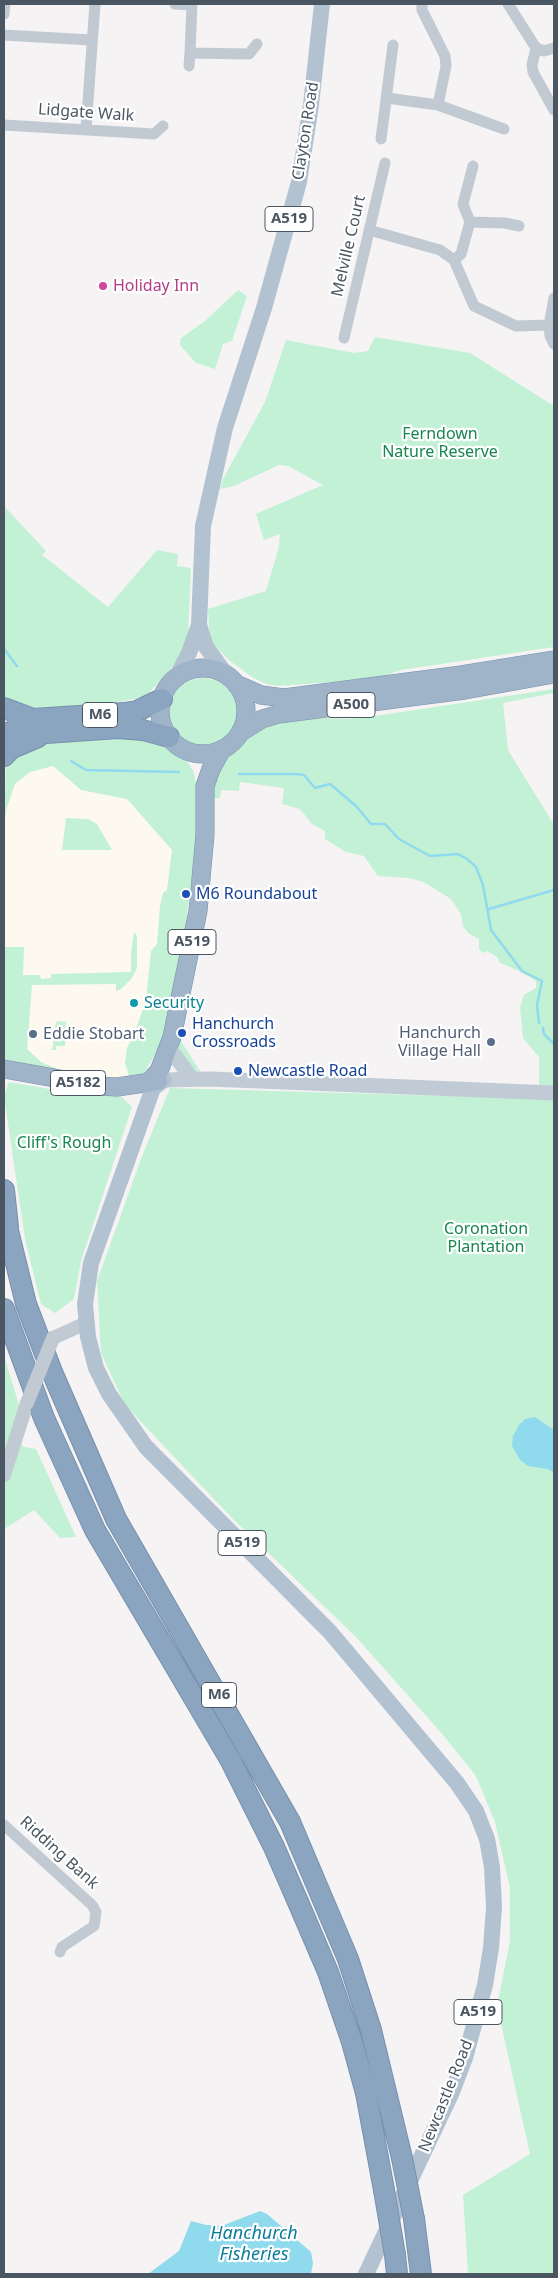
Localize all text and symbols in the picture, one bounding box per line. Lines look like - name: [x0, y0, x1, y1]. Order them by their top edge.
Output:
- street label: Clayton Road: [289, 80, 323, 182]
- street label: Lidgate Walk: [37, 100, 135, 126]
- street label: Melville Court: [328, 193, 370, 299]
- road number: A519: [265, 206, 313, 232]
- place label: Holiday Inn: [113, 276, 199, 296]
- marker: Holiday Inn: [97, 280, 109, 292]
- park label: Ferndown Nature Reserve: [382, 424, 498, 462]
- road number: A500: [327, 692, 375, 718]
- road number: M6: [82, 702, 118, 728]
- place label: M6 Roundabout: [196, 884, 317, 904]
- marker: M6 Roundabout: [180, 888, 192, 900]
- road number: A519: [168, 930, 216, 954]
- place label: Security: [144, 993, 204, 1013]
- marker: Security: [128, 997, 140, 1009]
- place label: Hanchurch Crossroads: [192, 1014, 276, 1052]
- place label: Hanchurch Village Hall: [398, 1023, 481, 1061]
- place label: Eddie Stobart: [43, 1024, 144, 1044]
- marker: Hanchurch Crossroads: [176, 1027, 188, 1039]
- marker: Eddie Stobart: [27, 1028, 39, 1040]
- marker: Hanchurch Village Hall: [485, 1036, 497, 1048]
- place label: Newcastle Road: [248, 1061, 367, 1081]
- marker: Newcastle Road: [232, 1065, 244, 1077]
- road number: A5182: [50, 1070, 106, 1096]
- park label: Cliff's Rough: [17, 1133, 111, 1153]
- park label: Coronation Plantation: [444, 1219, 528, 1257]
- road number: A519: [218, 1530, 266, 1556]
- road number: M6: [202, 1682, 236, 1708]
- street label: Ridding Bank: [16, 1813, 102, 1893]
- road number: A519: [454, 2000, 502, 2024]
- street label: Newcastle Road: [415, 2037, 477, 2155]
- water label: Hanchurch Fisheries: [210, 2223, 298, 2266]

